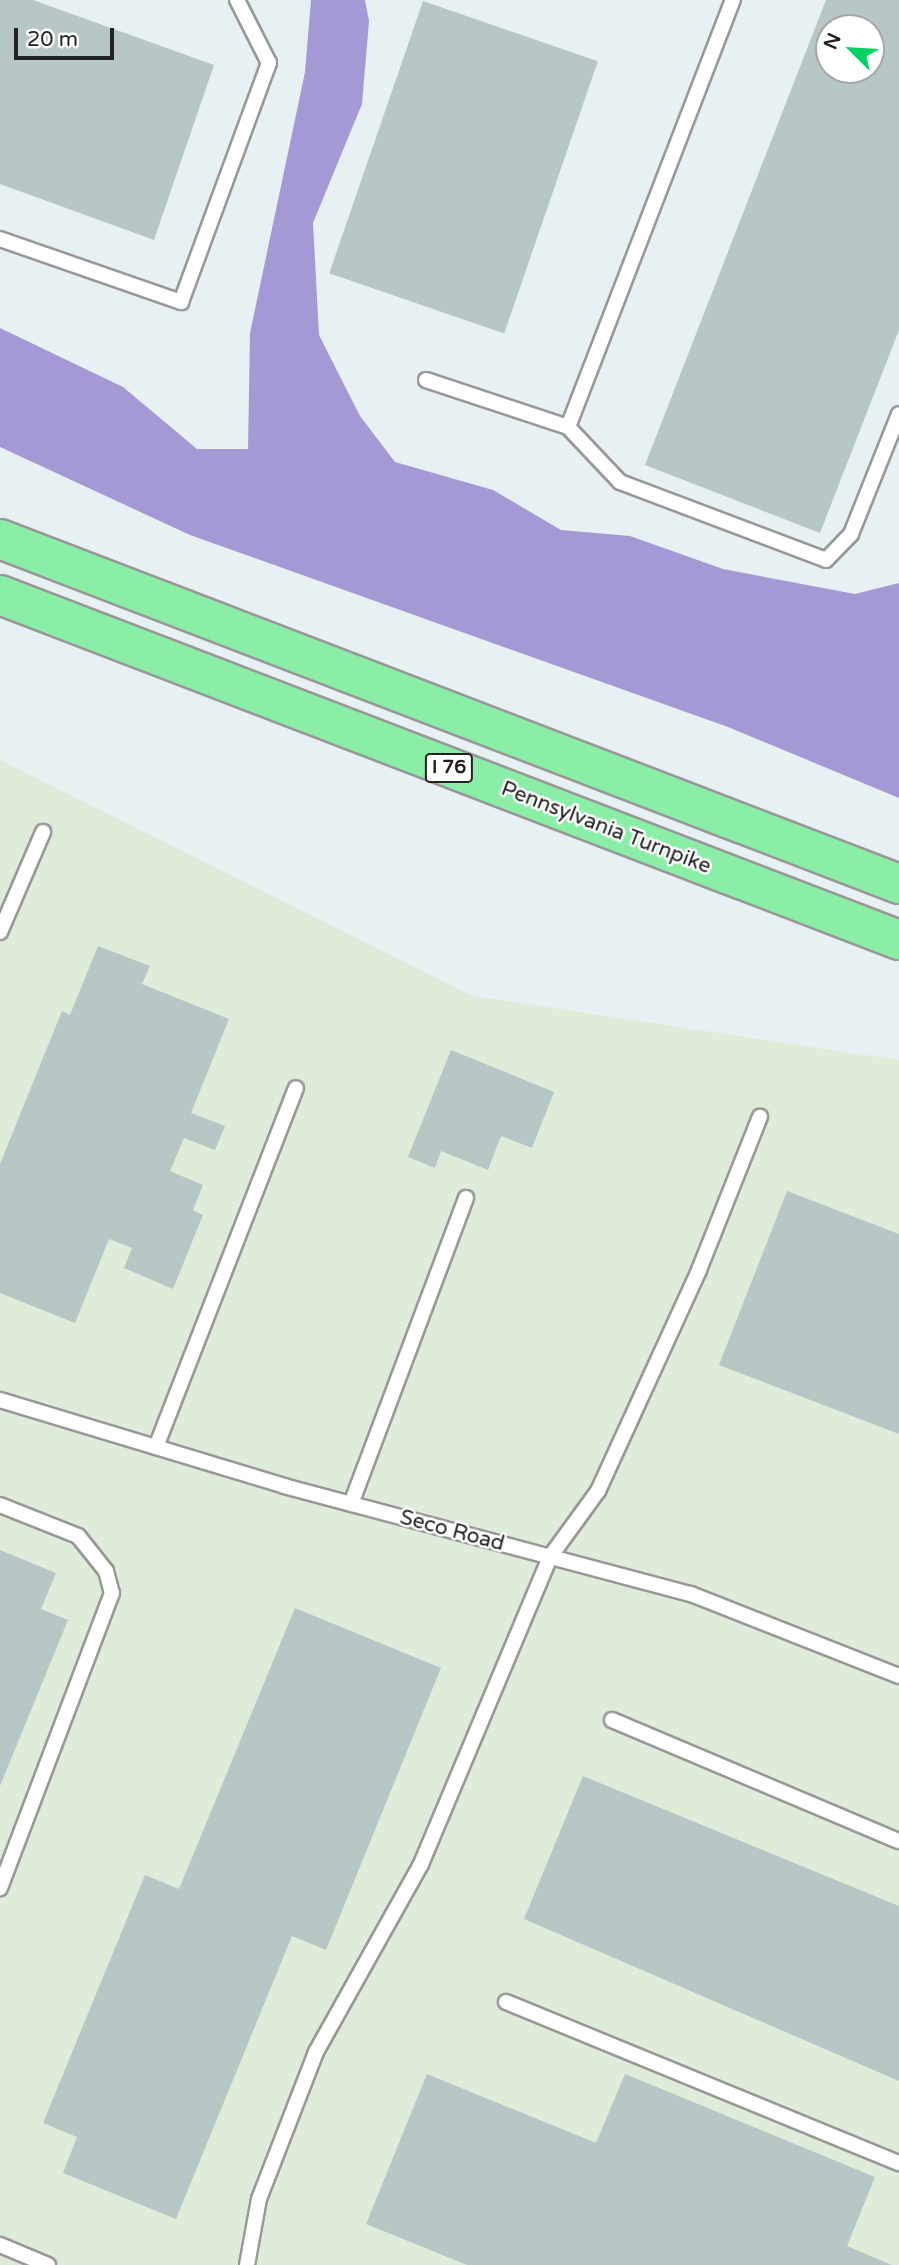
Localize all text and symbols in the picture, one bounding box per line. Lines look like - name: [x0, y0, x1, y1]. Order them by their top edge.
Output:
- scale bar: [18, 14, 117, 58]
- north arrow: [815, 14, 885, 84]
- text: 20 m: [27, 27, 78, 52]
- text: N: [819, 30, 846, 53]
- road number: I 76: [424, 752, 474, 783]
- street label: Pennsylvania Turnpike: [498, 776, 714, 880]
- street label: Seco Road: [397, 1505, 507, 1557]

